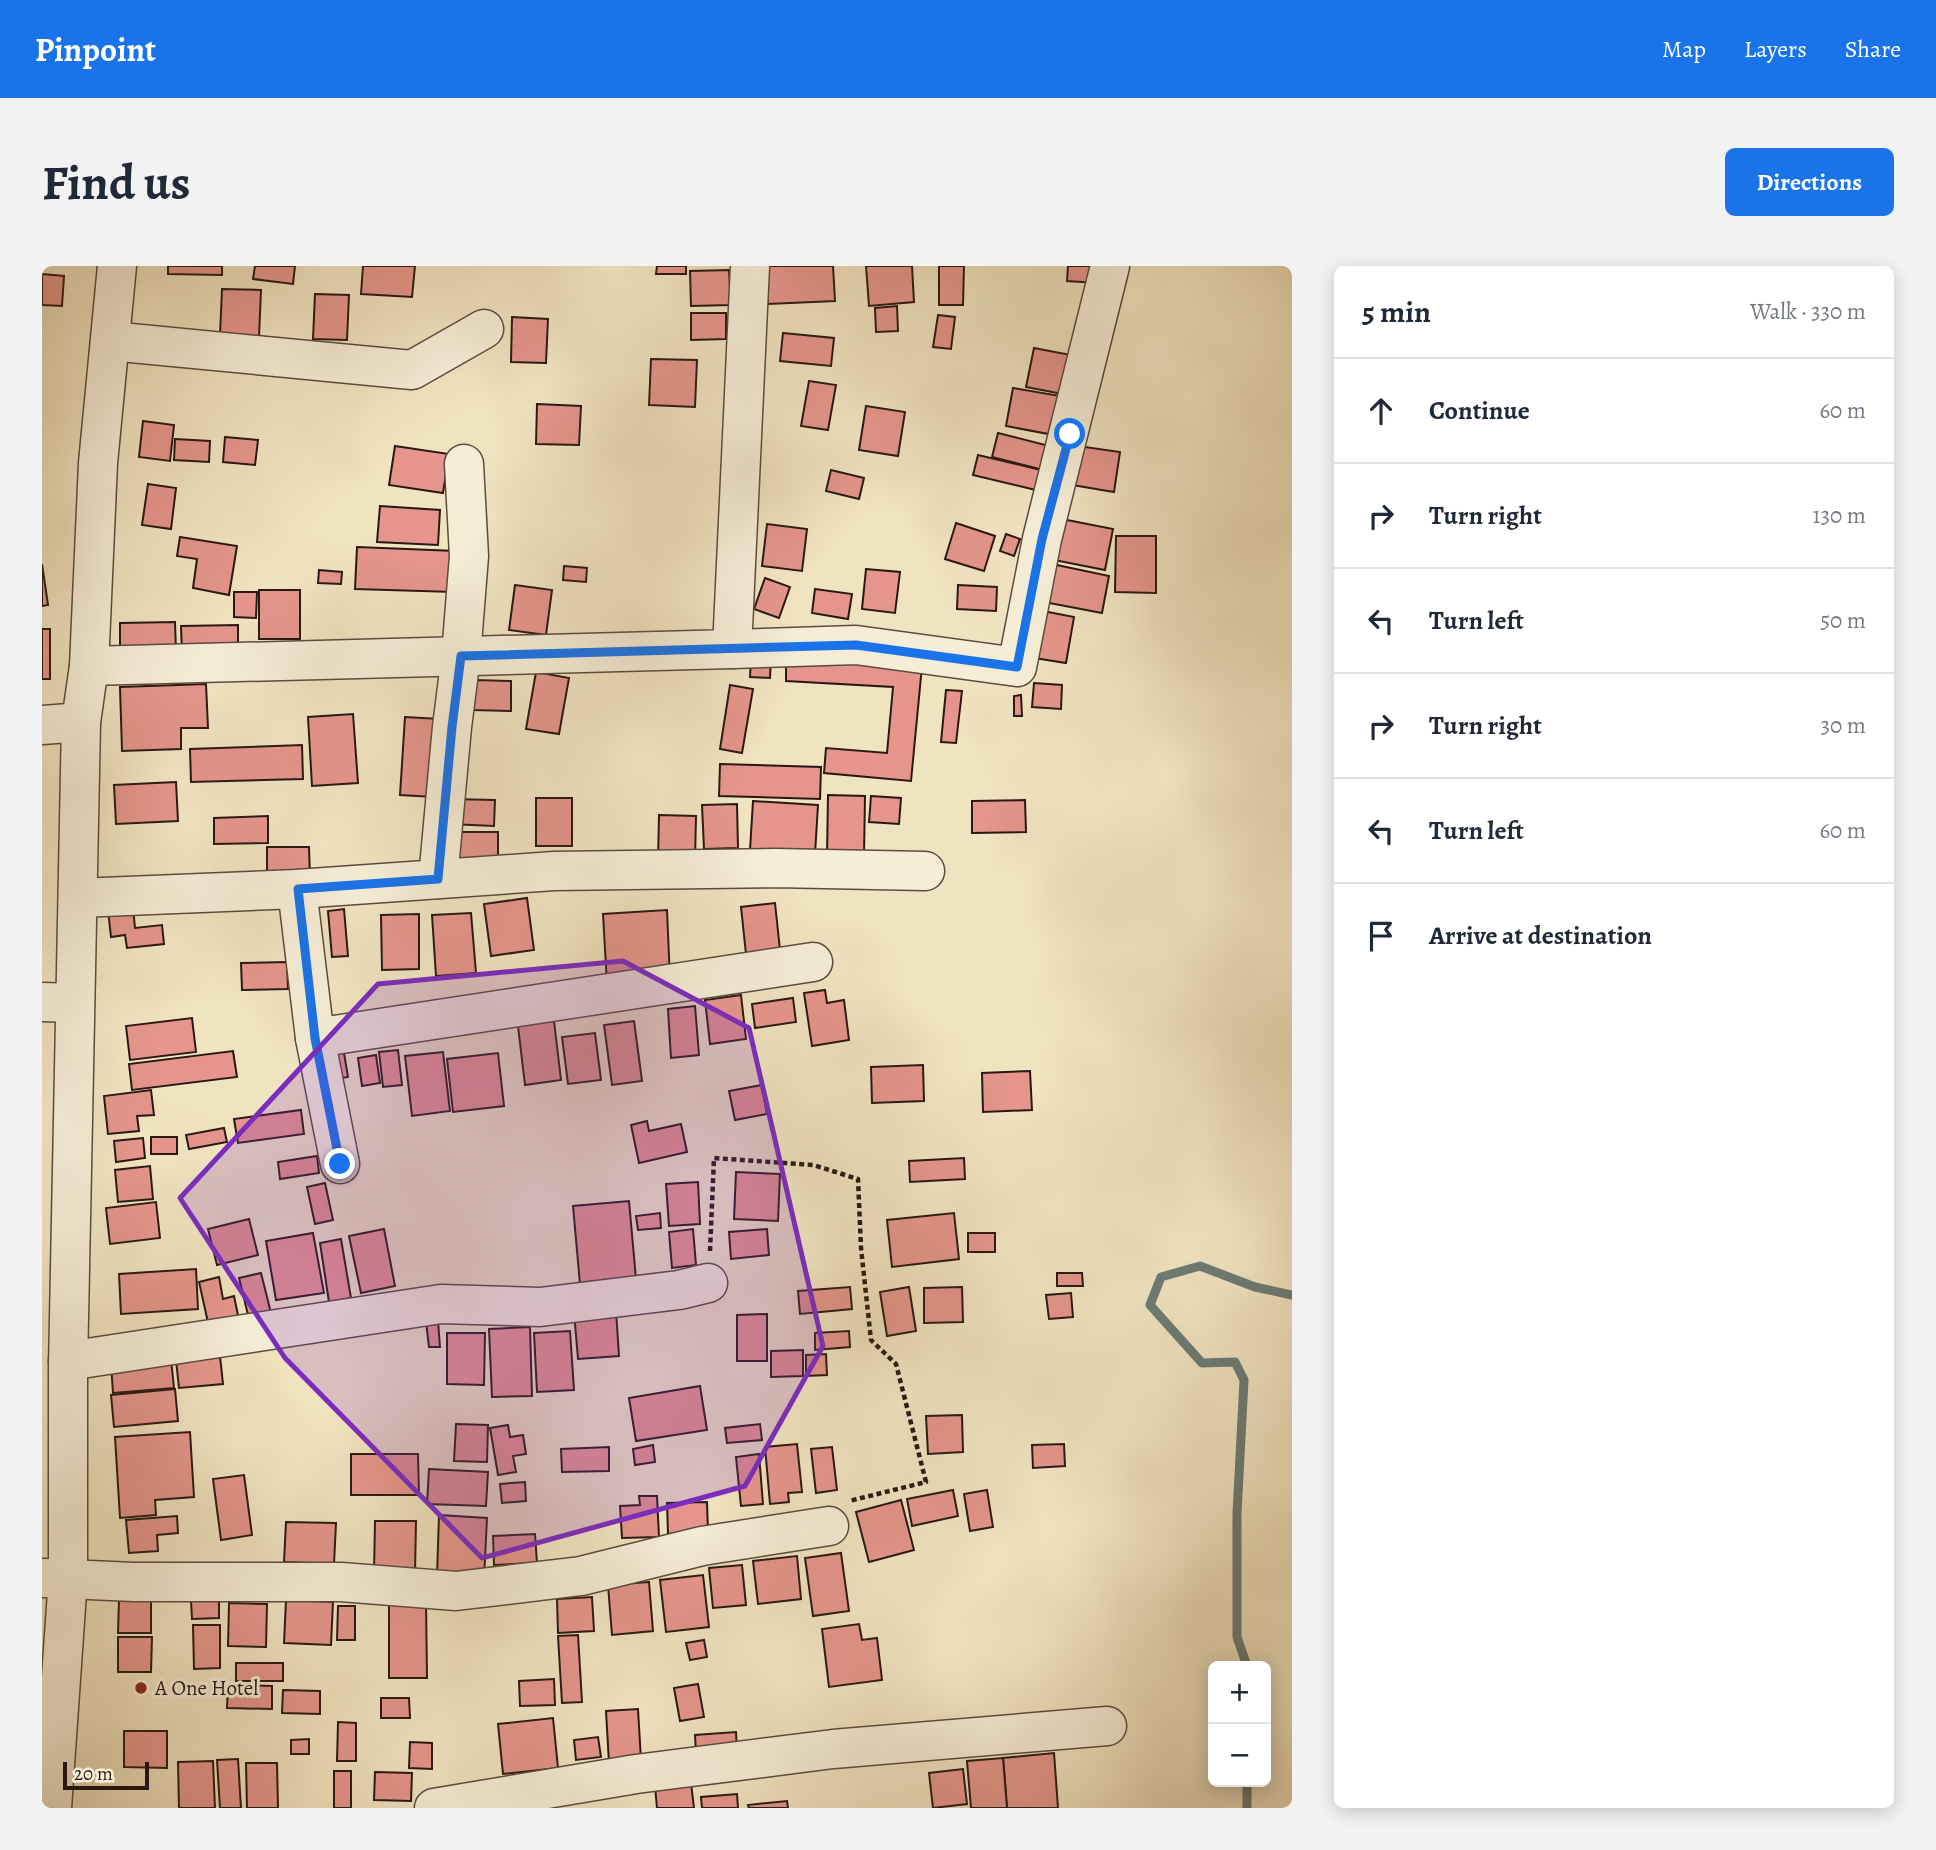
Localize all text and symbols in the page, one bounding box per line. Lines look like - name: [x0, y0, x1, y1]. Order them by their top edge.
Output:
- text: Pinpoint: [35, 27, 156, 72]
- text: Map: [1662, 33, 1706, 65]
- text: Layers: [1744, 33, 1807, 65]
- text: Share: [1845, 33, 1901, 65]
- button: Directions: [1725, 148, 1894, 216]
- text: Find us: [42, 149, 190, 216]
- text: 5 min: [1362, 292, 1431, 332]
- text: Walk · 330 m: [1750, 296, 1866, 327]
- icon: ahead: [1362, 392, 1400, 430]
- text: Continue: [1429, 393, 1530, 428]
- text: 60 m: [1819, 395, 1866, 426]
- route start: [1054, 418, 1085, 449]
- icon: right: [1362, 497, 1400, 535]
- text: Turn right: [1429, 498, 1542, 533]
- text: 130 m: [1813, 500, 1866, 531]
- icon: left: [1362, 602, 1400, 640]
- text: Turn left: [1429, 603, 1524, 638]
- text: 50 m: [1820, 605, 1866, 636]
- icon: right: [1362, 707, 1400, 745]
- text: Turn right: [1429, 708, 1542, 743]
- text: 30 m: [1820, 710, 1866, 741]
- icon: left: [1362, 812, 1400, 850]
- text: Turn left: [1429, 813, 1524, 848]
- text: 60 m: [1819, 815, 1866, 846]
- icon: arrive: [1362, 917, 1400, 955]
- text: Arrive at destination: [1429, 918, 1652, 953]
- route end: [324, 1148, 355, 1179]
- map controls: [1208, 1661, 1271, 1787]
- button: +: [1208, 1661, 1271, 1724]
- place label: A One Hotel: [154, 1674, 258, 1702]
- marker: A One Hotel: [133, 1680, 149, 1696]
- button: −: [1208, 1724, 1271, 1787]
- scale bar: [63, 1759, 149, 1791]
- text: 20 m: [74, 1761, 113, 1787]

